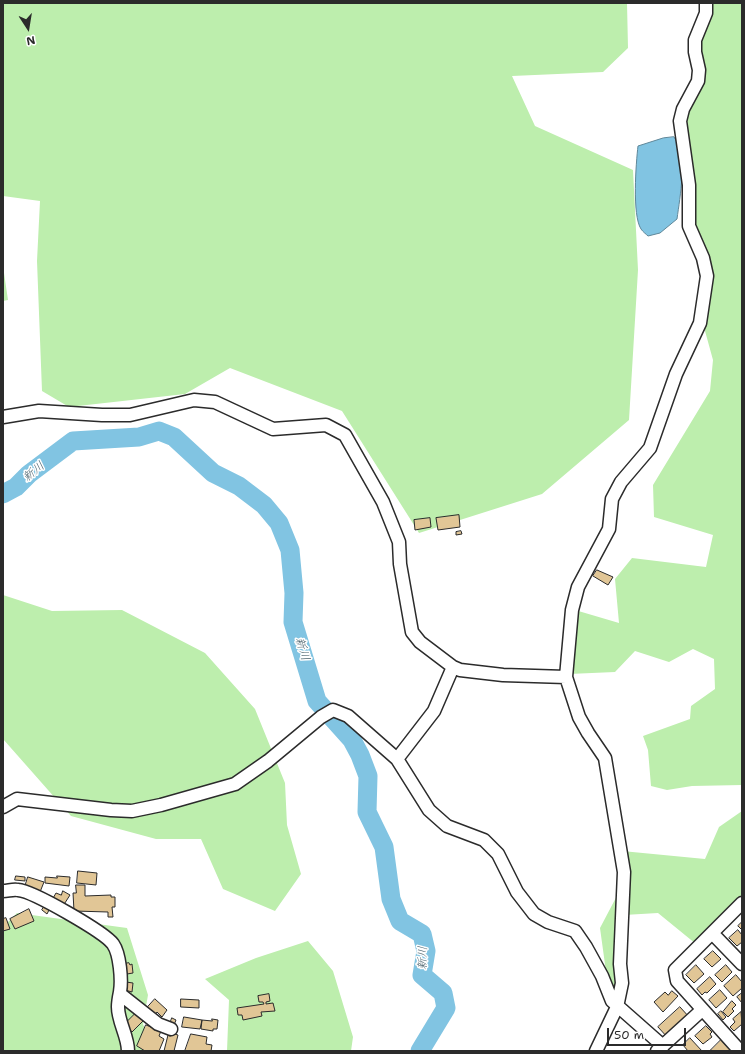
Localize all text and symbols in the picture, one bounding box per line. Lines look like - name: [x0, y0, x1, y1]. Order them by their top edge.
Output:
- north arrow: [8, 8, 48, 48]
- text: N: [25, 32, 36, 48]
- water label: 新川: [20, 459, 48, 485]
- water label: 新川: [292, 635, 312, 663]
- water label: 新川: [416, 946, 430, 970]
- scale bar: [609, 1020, 688, 1046]
- text: 50 m: [614, 1027, 644, 1043]

